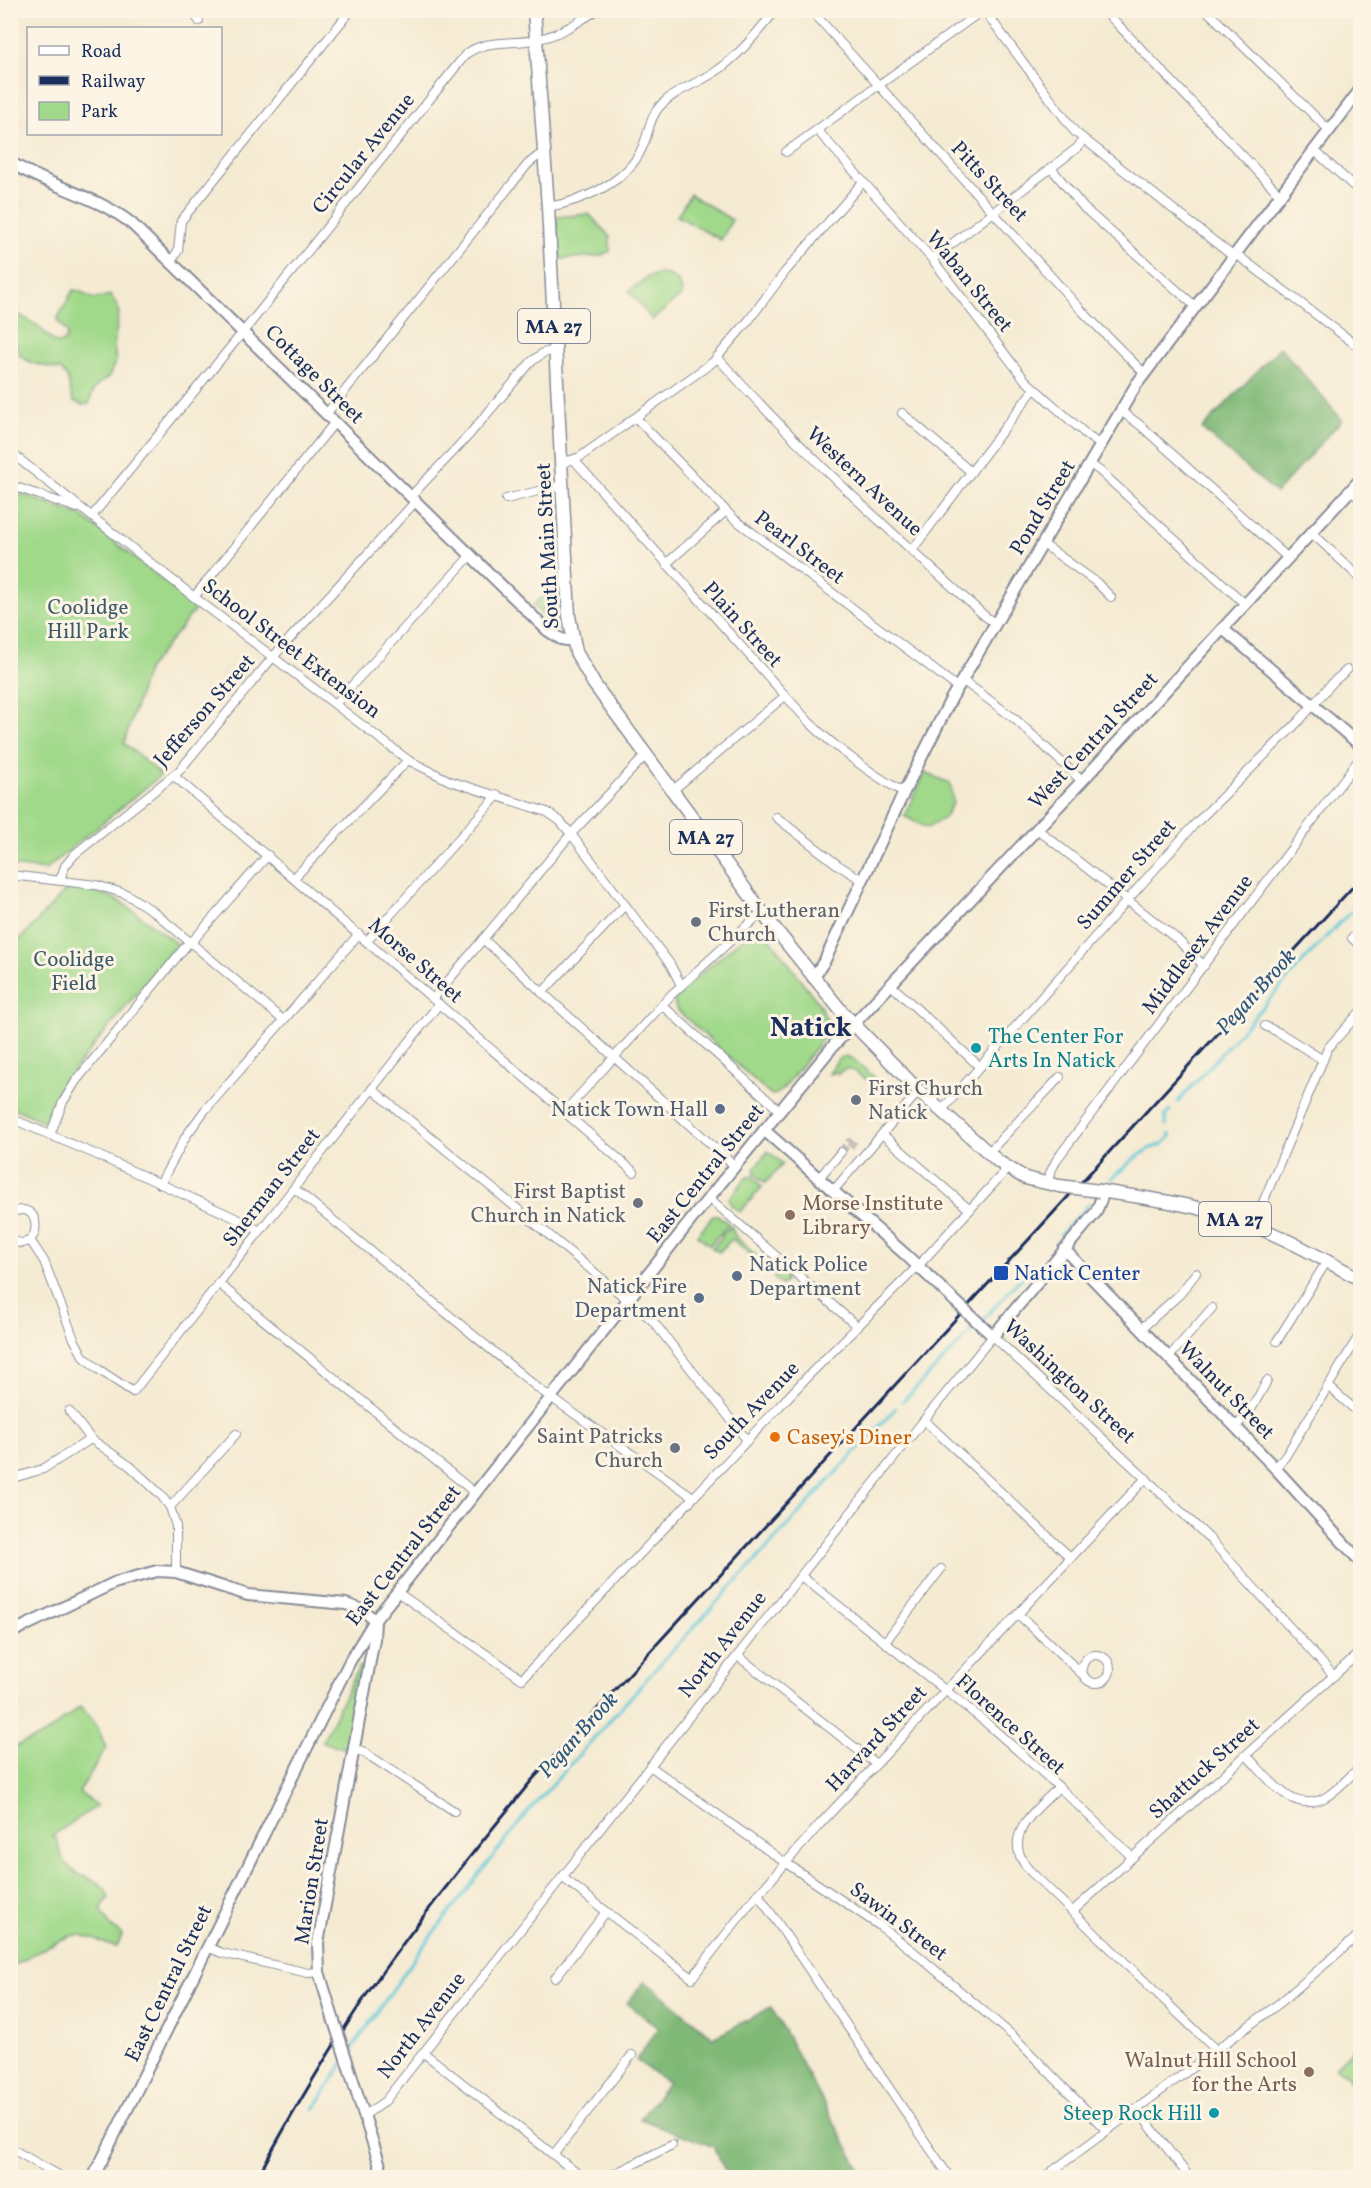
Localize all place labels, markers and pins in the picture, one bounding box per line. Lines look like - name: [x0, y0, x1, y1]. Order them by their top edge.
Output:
- place label: First Lutheran Church: [708, 897, 840, 950]
- marker: First Lutheran Church: [689, 915, 703, 929]
- place label: The Center For Arts In Natick: [988, 1023, 1124, 1076]
- marker: The Center For Arts In Natick: [969, 1041, 983, 1055]
- place label: First Church Natick: [868, 1075, 983, 1128]
- marker: First Church Natick: [849, 1093, 863, 1107]
- place label: Natick Town Hall: [551, 1096, 708, 1125]
- marker: Natick Town Hall: [713, 1102, 727, 1116]
- place label: First Baptist Church in Natick: [471, 1178, 627, 1231]
- place label: Morse Institute Library: [802, 1190, 943, 1243]
- marker: First Baptist Church in Natick: [631, 1196, 645, 1210]
- marker: Morse Institute Library: [783, 1208, 797, 1222]
- place label: Natick Police Department: [749, 1251, 868, 1304]
- place label: Natick Center: [1014, 1260, 1140, 1289]
- marker: Natick Center: [992, 1264, 1010, 1282]
- marker: Natick Police Department: [730, 1269, 744, 1283]
- place label: Natick Fire Department: [575, 1273, 687, 1326]
- marker: Natick Fire Department: [692, 1291, 706, 1305]
- place label: Saint Patricks Church: [536, 1423, 663, 1476]
- place label: Casey's Diner: [787, 1424, 912, 1453]
- marker: Casey's Diner: [768, 1430, 782, 1444]
- marker: Saint Patricks Church: [668, 1441, 682, 1455]
- place label: Walnut Hill School for the Arts: [1124, 2047, 1297, 2100]
- marker: Walnut Hill School for the Arts: [1302, 2065, 1316, 2079]
- place label: Steep Rock Hill: [1063, 2100, 1202, 2129]
- marker: Steep Rock Hill: [1207, 2106, 1221, 2120]

